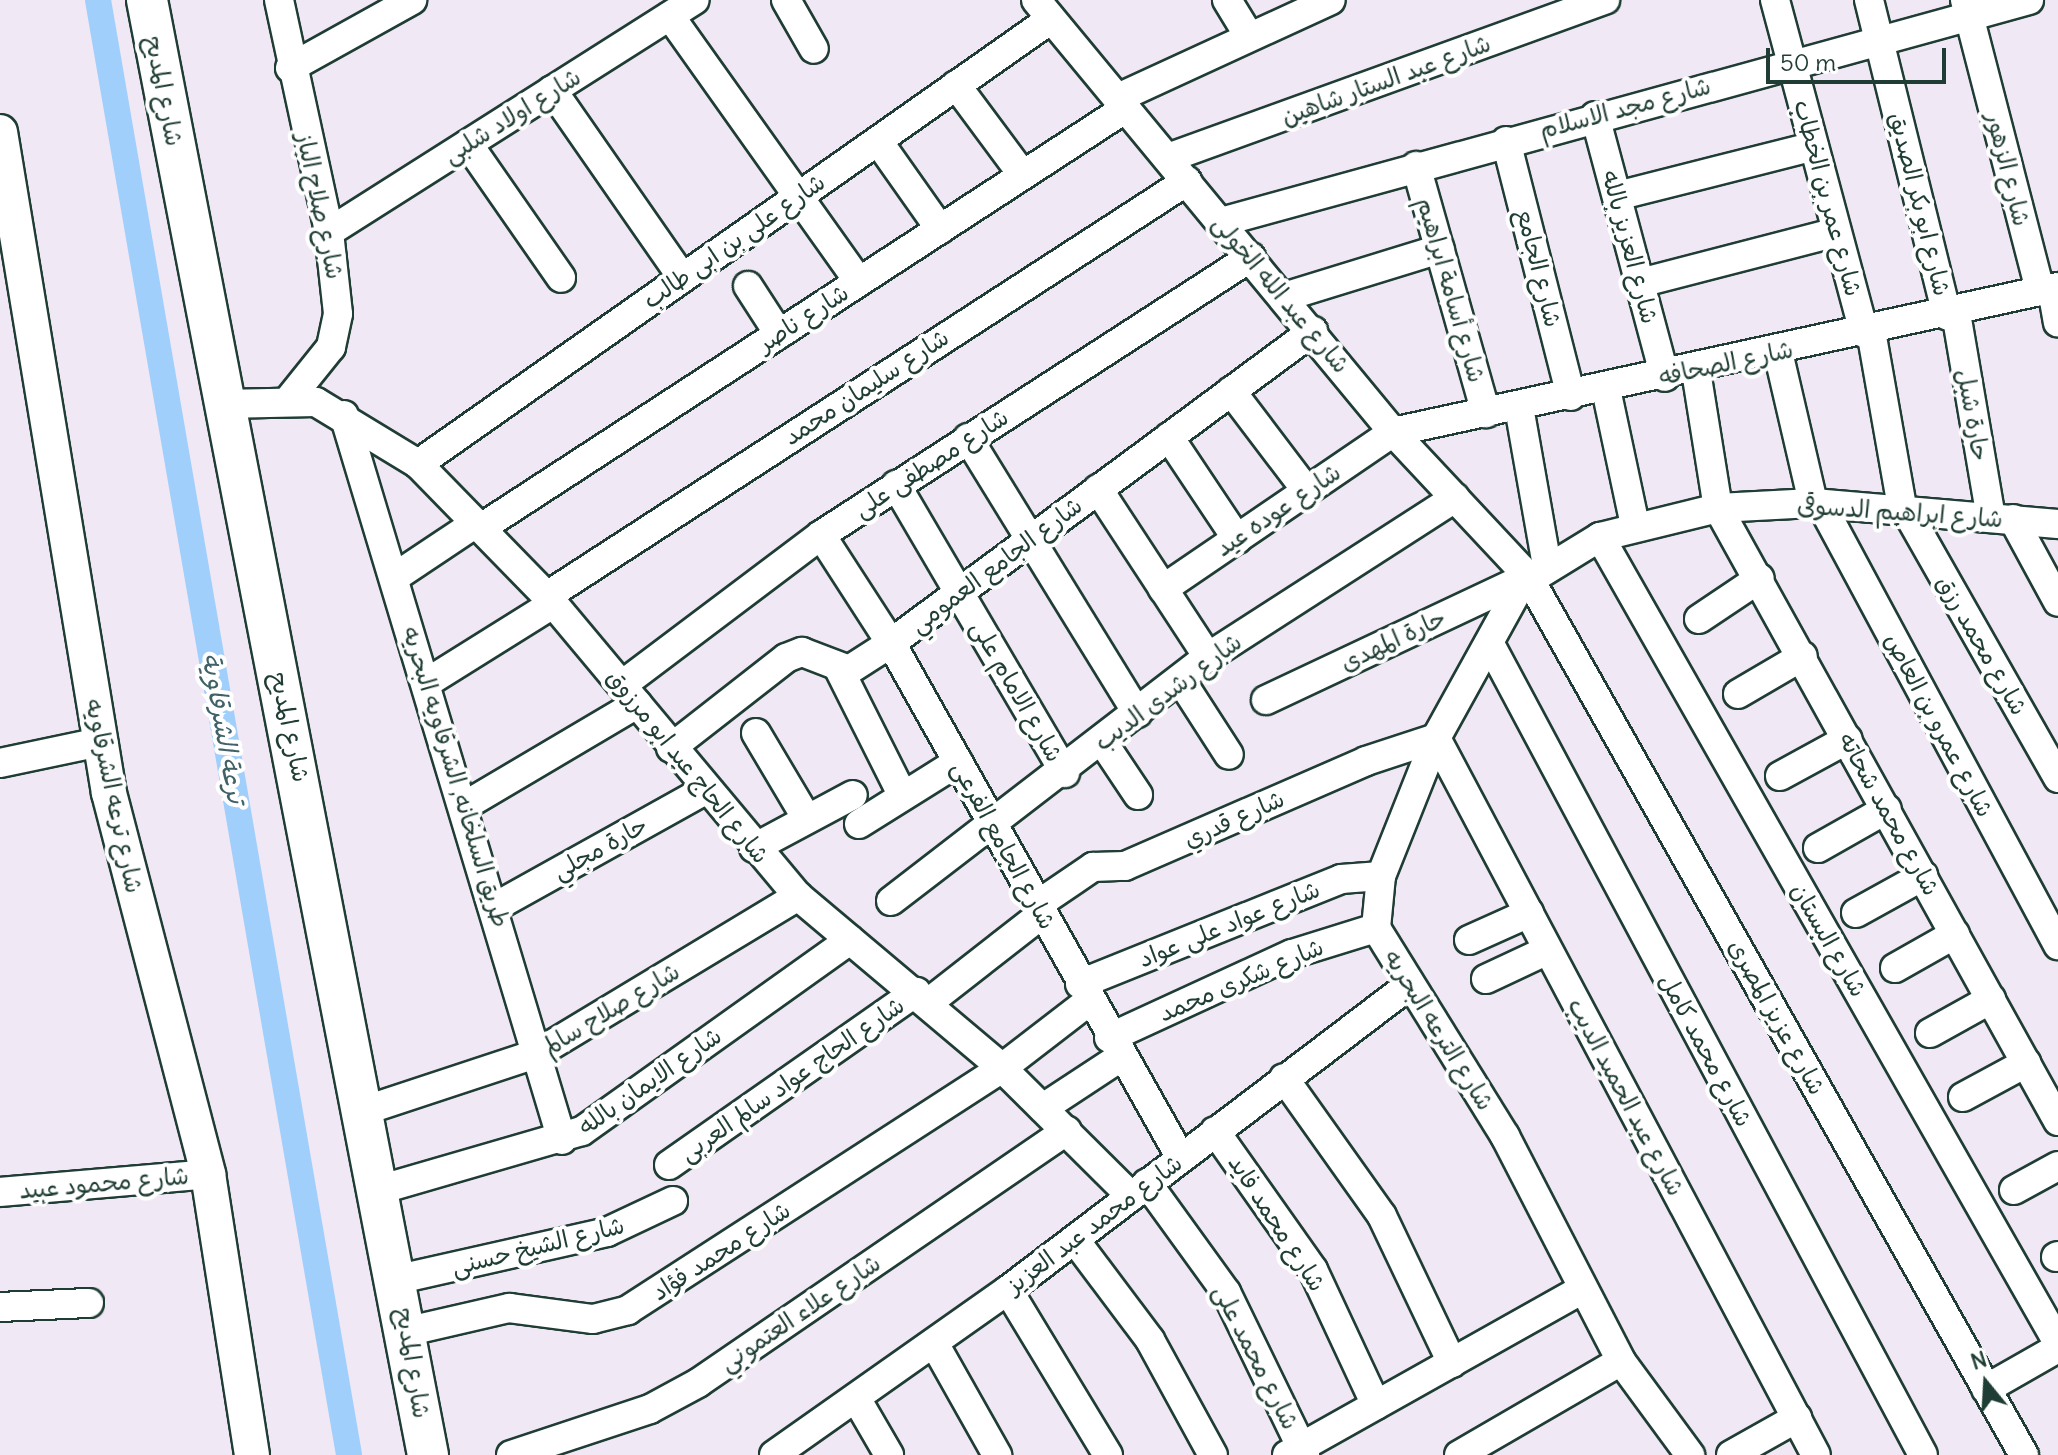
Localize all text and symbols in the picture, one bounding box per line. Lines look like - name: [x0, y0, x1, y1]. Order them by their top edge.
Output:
- street label: شارع عبد الستار شاهين: [1277, 29, 1495, 131]
- scale bar: [1770, 32, 1950, 82]
- street label: شارع المديح: [139, 33, 189, 149]
- text: 50 m: [1780, 47, 1836, 77]
- street label: شارع اولاد شلبى: [438, 62, 586, 170]
- street label: شارع مجد الاسلام: [1536, 71, 1714, 145]
- street label: شارع عمر بن الخطاب: [1788, 97, 1868, 299]
- street label: شارع ابو بكر الصديق: [1883, 109, 1957, 299]
- street label: شارع الزهور: [1980, 109, 2036, 229]
- street label: شارع صلاح الباز: [290, 130, 350, 282]
- street label: شارع على بن ابى طالب: [637, 167, 831, 315]
- street label: شارع العزيز بالله: [1596, 167, 1664, 327]
- street label: شارع أسامة ابراهيم: [1411, 194, 1491, 386]
- street label: شارع الجامع: [1510, 206, 1568, 330]
- street label: شارع عبد الله الخولى: [1207, 209, 1355, 379]
- street label: شارع ناصر: [752, 278, 854, 358]
- street label: شارع سليمان محمد: [778, 323, 954, 451]
- street label: شارع الصحافه: [1656, 335, 1796, 391]
- street label: حارة شبل: [1951, 367, 1995, 463]
- street label: شارع مصطفى على: [848, 402, 1014, 524]
- street label: شارع عوده عيد: [1210, 458, 1346, 562]
- street label: شارع ابراهيم الدسوقى: [1796, 490, 2004, 534]
- street label: شارع الجامع العمومي: [904, 491, 1088, 639]
- street label: شارع محمد رزق: [1930, 570, 2034, 720]
- street label: حارة المهدى: [1336, 603, 1450, 677]
- street label: شارع الامام على: [965, 615, 1069, 767]
- street label: طريق السلخانه, الشرقاويه البحريه: [396, 623, 516, 931]
- street label: شارع رشدى الديب: [1089, 627, 1247, 757]
- street label: شارع عمرو بن العاص: [1878, 628, 2000, 822]
- water label: ترعة الشرقاوية: [195, 650, 253, 806]
- street label: شارع الحاج عيد ابو مرزوق: [601, 663, 775, 869]
- street label: شارع المديح: [264, 669, 316, 785]
- street label: شارع ترعه الشرقاويه: [79, 696, 149, 896]
- street label: شارع محمد شحاته: [1832, 727, 1946, 901]
- street label: شارع الجامع الفرعى: [946, 756, 1062, 934]
- street label: شارع قدري: [1179, 784, 1289, 854]
- street label: حارة مجلي: [548, 810, 652, 886]
- street label: شارع عواد على عواد: [1134, 874, 1324, 974]
- street label: شارع البستان: [1785, 878, 1873, 1002]
- street label: شارع شكرى محمد: [1154, 932, 1328, 1028]
- street label: شارع عزيز المصرى: [1722, 934, 1832, 1100]
- street label: شارع الترعه البحريه: [1378, 944, 1500, 1116]
- street label: شارع صلاح سالم: [537, 957, 685, 1061]
- street label: شارع محمد كامل: [1654, 968, 1758, 1132]
- street label: شارع الحاج عواد سالم العربى: [674, 990, 910, 1168]
- street label: شارع عبد الحميد الديب: [1562, 993, 1690, 1201]
- street label: شارع الايمان بالله: [573, 1021, 727, 1141]
- street label: شارع محمد عبد العزيز: [1000, 1148, 1188, 1300]
- street label: شارع محمد فايد: [1222, 1149, 1332, 1297]
- street label: شارع محمود عبيد: [18, 1161, 190, 1205]
- street label: شارع محمد فؤاد: [646, 1195, 796, 1307]
- street label: شارع الشيخ حسنى: [449, 1211, 627, 1281]
- street label: شارع علاء العتموني: [714, 1249, 886, 1377]
- street label: شارع محمد على: [1207, 1280, 1305, 1434]
- street label: شارع المديح: [390, 1306, 436, 1420]
- north arrow: [1946, 1343, 2026, 1423]
- text: N: [1967, 1345, 1990, 1376]

